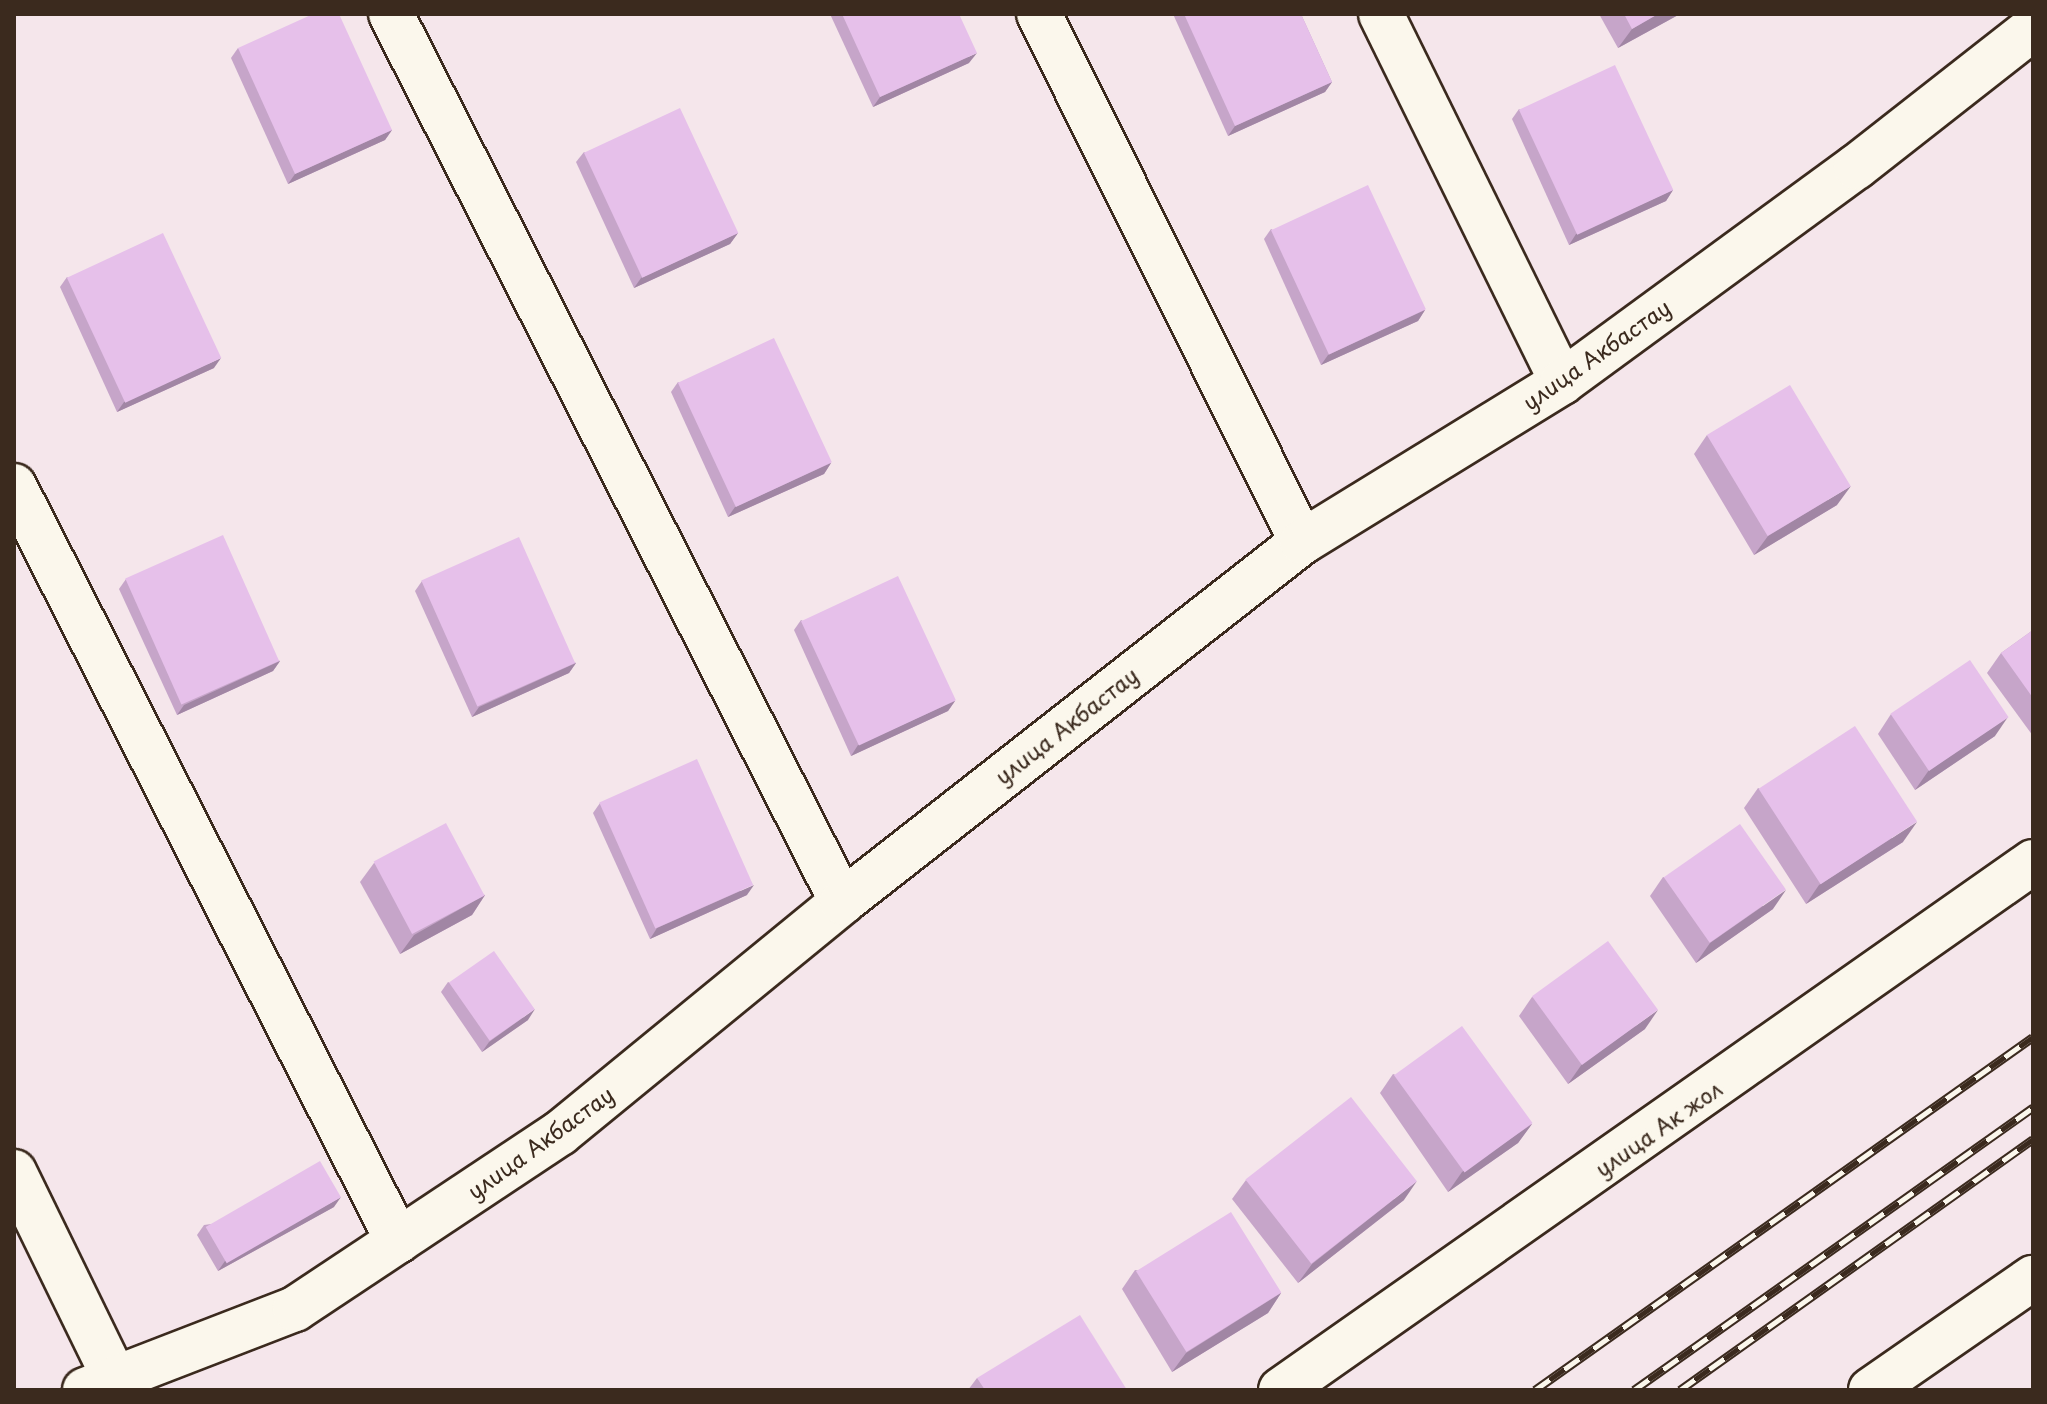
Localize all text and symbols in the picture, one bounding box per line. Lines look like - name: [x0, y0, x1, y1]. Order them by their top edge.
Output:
- street label: улица Акбастау: [1517, 293, 1675, 415]
- street label: улица Акбастау: [989, 661, 1143, 789]
- street label: улица Ак жол: [1588, 1074, 1728, 1182]
- street label: улица Акбастау: [461, 1080, 619, 1204]

